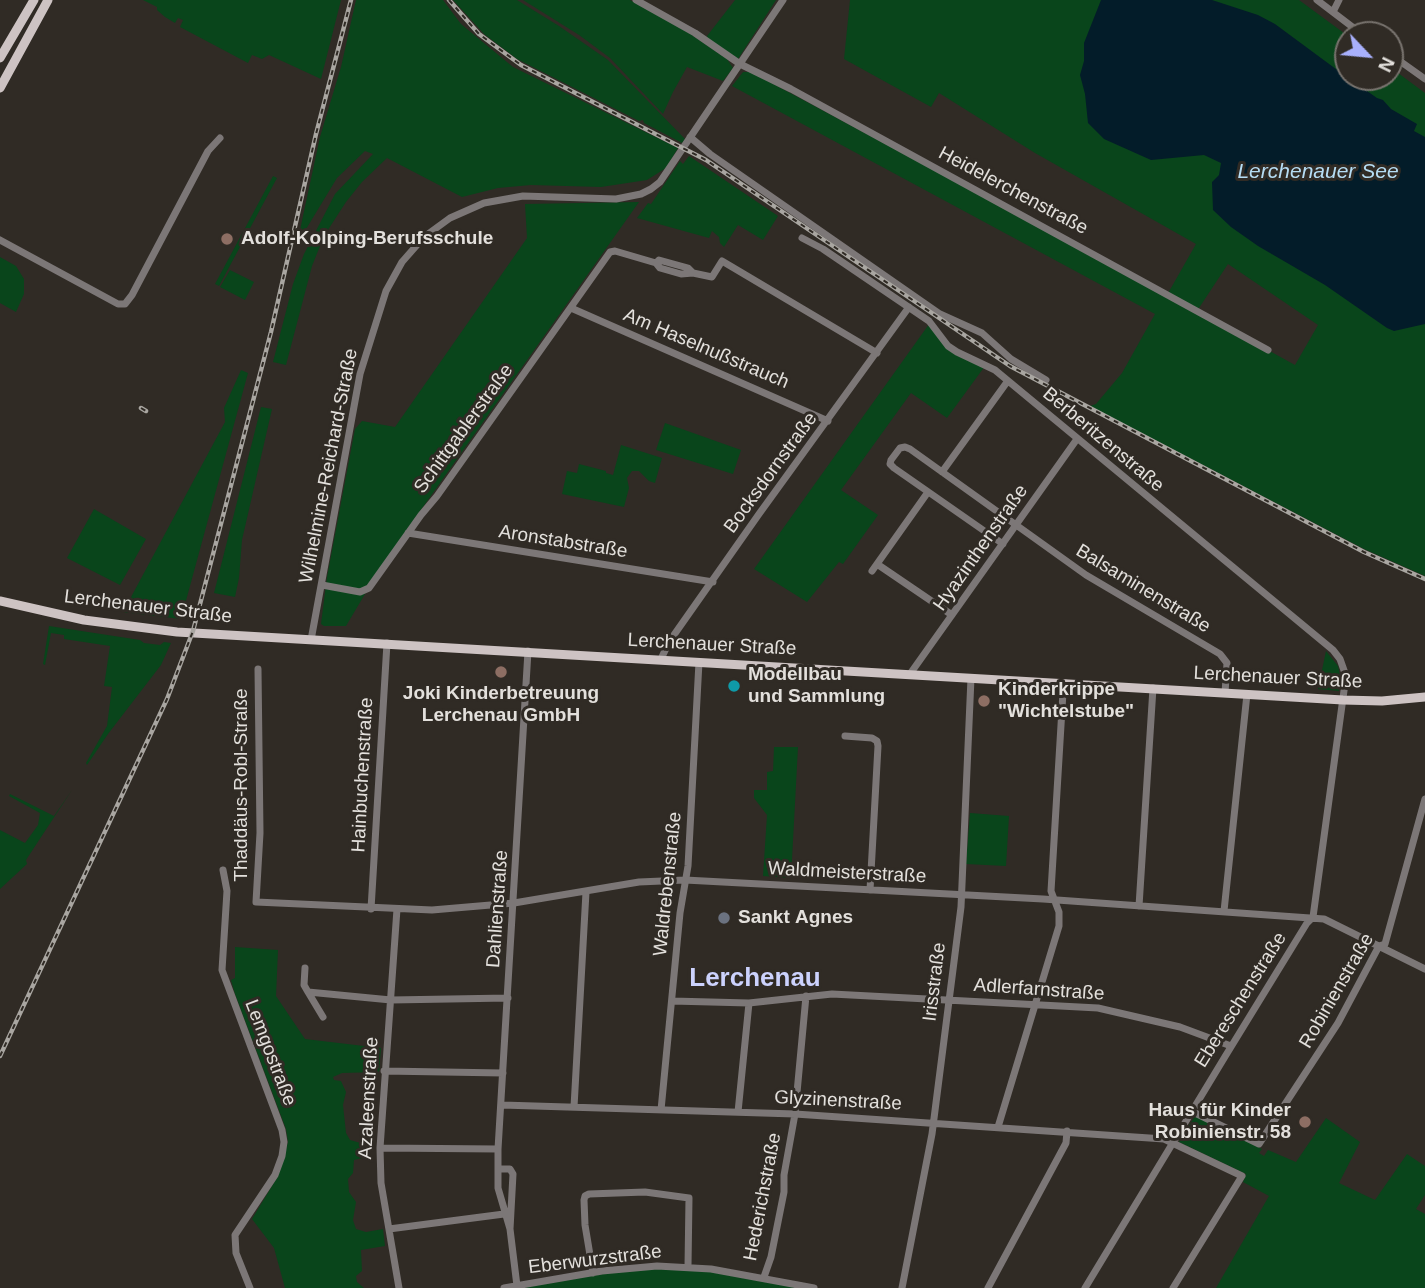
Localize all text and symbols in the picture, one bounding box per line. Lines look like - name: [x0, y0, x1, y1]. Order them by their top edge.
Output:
- north arrow: [1334, 21, 1404, 91]
- text: N: [1374, 54, 1399, 75]
- street label: Heidelerchenstraße: [934, 142, 1092, 240]
- water label: Lerchenauer See: [1237, 159, 1399, 185]
- place label: Adolf-Kolping-Berufsschule: [241, 228, 493, 250]
- marker: Adolf-Kolping-Berufsschule: [219, 231, 235, 247]
- street label: Am Haselnußstrauch: [620, 304, 792, 394]
- street label: Wilhelmine-Reichard-Straße: [295, 347, 363, 585]
- street label: Schittgablerstraße: [409, 360, 519, 498]
- street label: Berberitzenstraße: [1038, 383, 1168, 497]
- street label: Bocksdornstraße: [720, 408, 822, 538]
- street label: Hyazinthenstraße: [929, 480, 1033, 616]
- street label: Aronstabstraße: [497, 521, 629, 563]
- street label: Balsaminenstraße: [1072, 540, 1214, 638]
- street label: Lerchenauer Straße: [63, 585, 233, 629]
- street label: Lerchenauer Straße: [627, 629, 797, 661]
- street label: Lerchenauer Straße: [1193, 662, 1363, 694]
- marker: Joki Kinderbetreuung Lerchenau GmbH: [493, 664, 509, 680]
- place label: Modellbau und Sammlung: [748, 664, 885, 708]
- marker: Modellbau und Sammlung: [726, 678, 742, 694]
- place label: Kinderkrippe "Wichtelstube": [998, 679, 1134, 723]
- place label: Joki Kinderbetreuung Lerchenau GmbH: [403, 683, 599, 727]
- street label: Thaddäus-Robl-Straße: [231, 688, 253, 882]
- marker: Kinderkrippe "Wichtelstube": [976, 693, 992, 709]
- street label: Hainbuchenstraße: [348, 697, 378, 853]
- street label: Waldrebenstraße: [649, 811, 687, 957]
- street label: Dahlienstraße: [483, 849, 513, 969]
- street label: Waldmeisterstraße: [767, 857, 927, 889]
- place label: Sankt Agnes: [738, 907, 853, 929]
- marker: Sankt Agnes: [716, 910, 732, 926]
- street label: Ebereschenstraße: [1190, 928, 1292, 1072]
- street label: Robinienstraße: [1295, 930, 1379, 1052]
- street label: Irisstraße: [919, 941, 951, 1023]
- district label: Lerchenau: [689, 963, 821, 995]
- street label: Adlerfarnstraße: [973, 974, 1105, 1006]
- street label: Lemgostraße: [239, 997, 301, 1109]
- street label: Azaleenstraße: [354, 1036, 384, 1160]
- street label: Glyzinenstraße: [774, 1086, 902, 1116]
- place label: Haus für Kinder Robinienstr. 58: [1148, 1100, 1291, 1144]
- marker: Haus für Kinder Robinienstr. 58: [1297, 1114, 1313, 1130]
- street label: Hederichstraße: [739, 1131, 787, 1263]
- street label: Eberwurzstraße: [527, 1241, 663, 1279]

